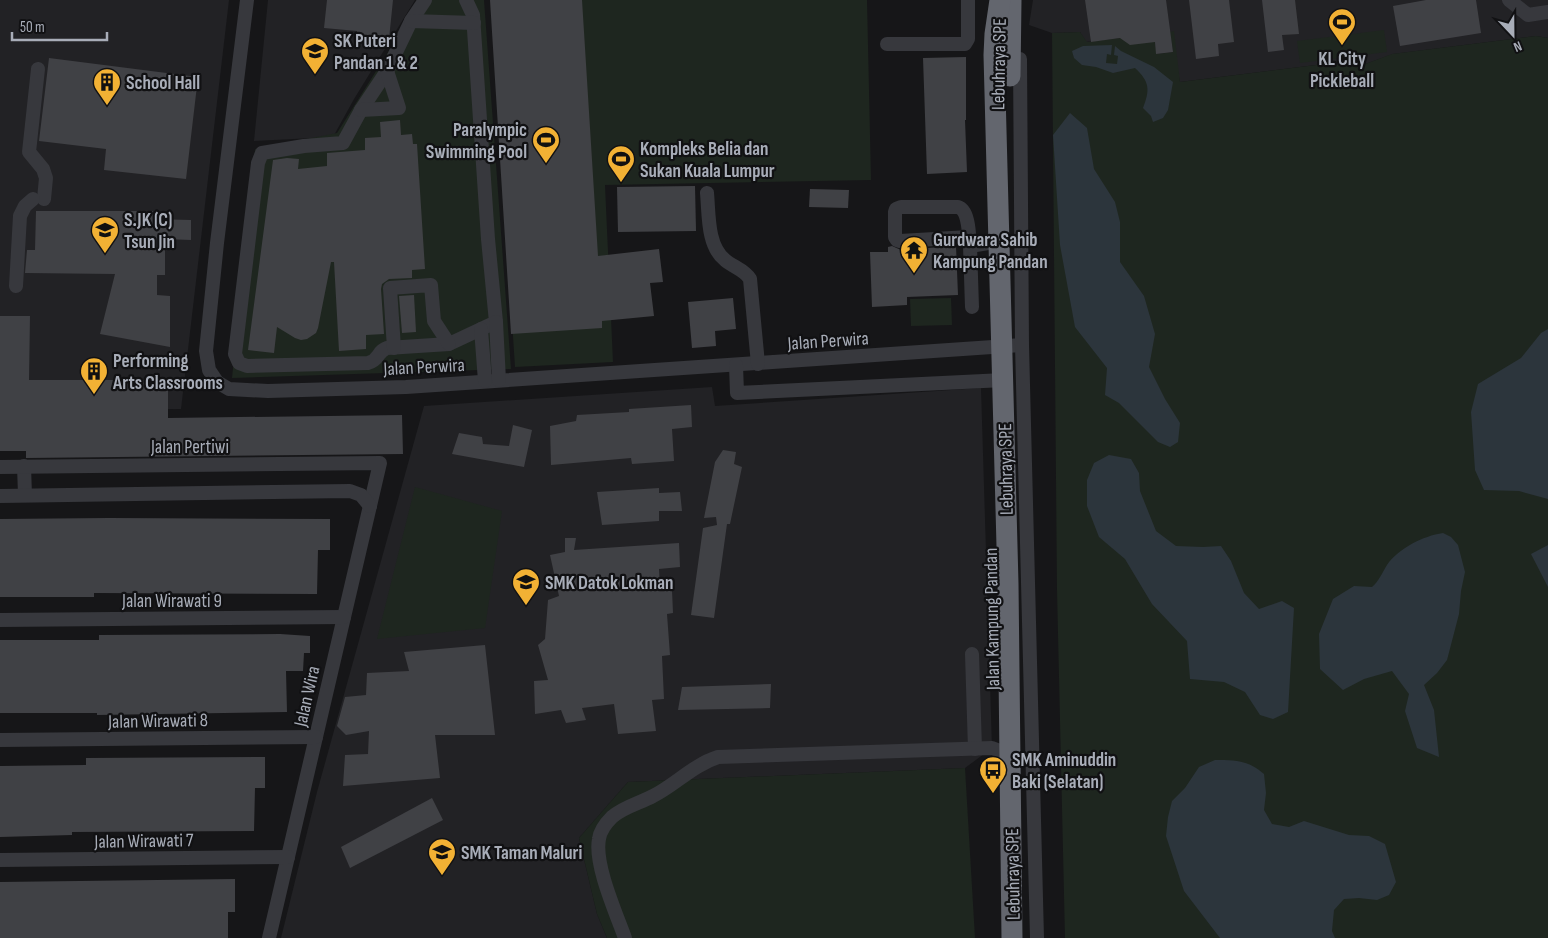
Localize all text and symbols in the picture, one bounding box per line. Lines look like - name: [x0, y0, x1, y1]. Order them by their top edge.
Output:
- sports icon: KL City Pickleball: [1327, 7, 1357, 46]
- scale bar: [12, 10, 108, 42]
- north arrow: [1488, 10, 1538, 60]
- text: 50 m: [20, 18, 45, 37]
- street label: Lebuhraya SPE: [987, 18, 1012, 110]
- place label: SK Puteri Pandan 1 & 2: [334, 30, 418, 75]
- school or university icon: SK Puteri Pandan 1 & 2: [300, 36, 330, 75]
- text: N: [1511, 37, 1524, 56]
- place label: KL City Pickleball: [1310, 48, 1374, 93]
- building icon: School Hall: [92, 67, 122, 106]
- place label: School Hall: [126, 72, 200, 95]
- place label: Paralympic Swimming Pool: [426, 119, 527, 164]
- sports icon: Paralympic Swimming Pool: [531, 125, 561, 164]
- place label: Kompleks Belia dan Sukan Kuala Lumpur: [640, 138, 775, 183]
- sports icon: Kompleks Belia dan Sukan Kuala Lumpur: [606, 144, 636, 183]
- place label: S.JK (C) Tsun Jin: [124, 209, 175, 254]
- school or university icon: S.JK (C) Tsun Jin: [90, 215, 120, 254]
- place label: Gurdwara Sahib Kampung Pandan: [933, 229, 1048, 274]
- temple icon: Gurdwara Sahib Kampung Pandan: [899, 235, 929, 274]
- street label: Jalan Perwira: [786, 327, 869, 356]
- place label: Performing Arts Classrooms: [112, 350, 223, 395]
- street label: Jalan Perwira: [382, 354, 465, 381]
- building icon: Performing Arts Classrooms: [79, 356, 109, 395]
- street label: Lebuhraya SPE: [994, 423, 1019, 515]
- street label: Jalan Pertiwi: [150, 436, 229, 459]
- street label: Jalan Kampung Pandan: [980, 548, 1005, 691]
- school or university icon: SMK Datok Lokman: [511, 567, 541, 606]
- place label: SMK Datok Lokman: [545, 572, 673, 595]
- street label: Jalan Wirawati 9: [121, 590, 222, 613]
- street label: Jalan Wira: [289, 664, 326, 730]
- street label: Jalan Wirawati 8: [107, 709, 208, 734]
- place label: SMK Aminuddin Baki (Selatan): [1012, 749, 1116, 794]
- bus stop icon: SMK Aminuddin Baki (Selatan): [978, 755, 1008, 794]
- street label: Lebuhraya SPE: [1001, 828, 1026, 920]
- street label: Jalan Wirawati 7: [93, 829, 194, 854]
- school or university icon: SMK Taman Maluri: [427, 837, 457, 876]
- place label: SMK Taman Maluri: [461, 842, 582, 865]

